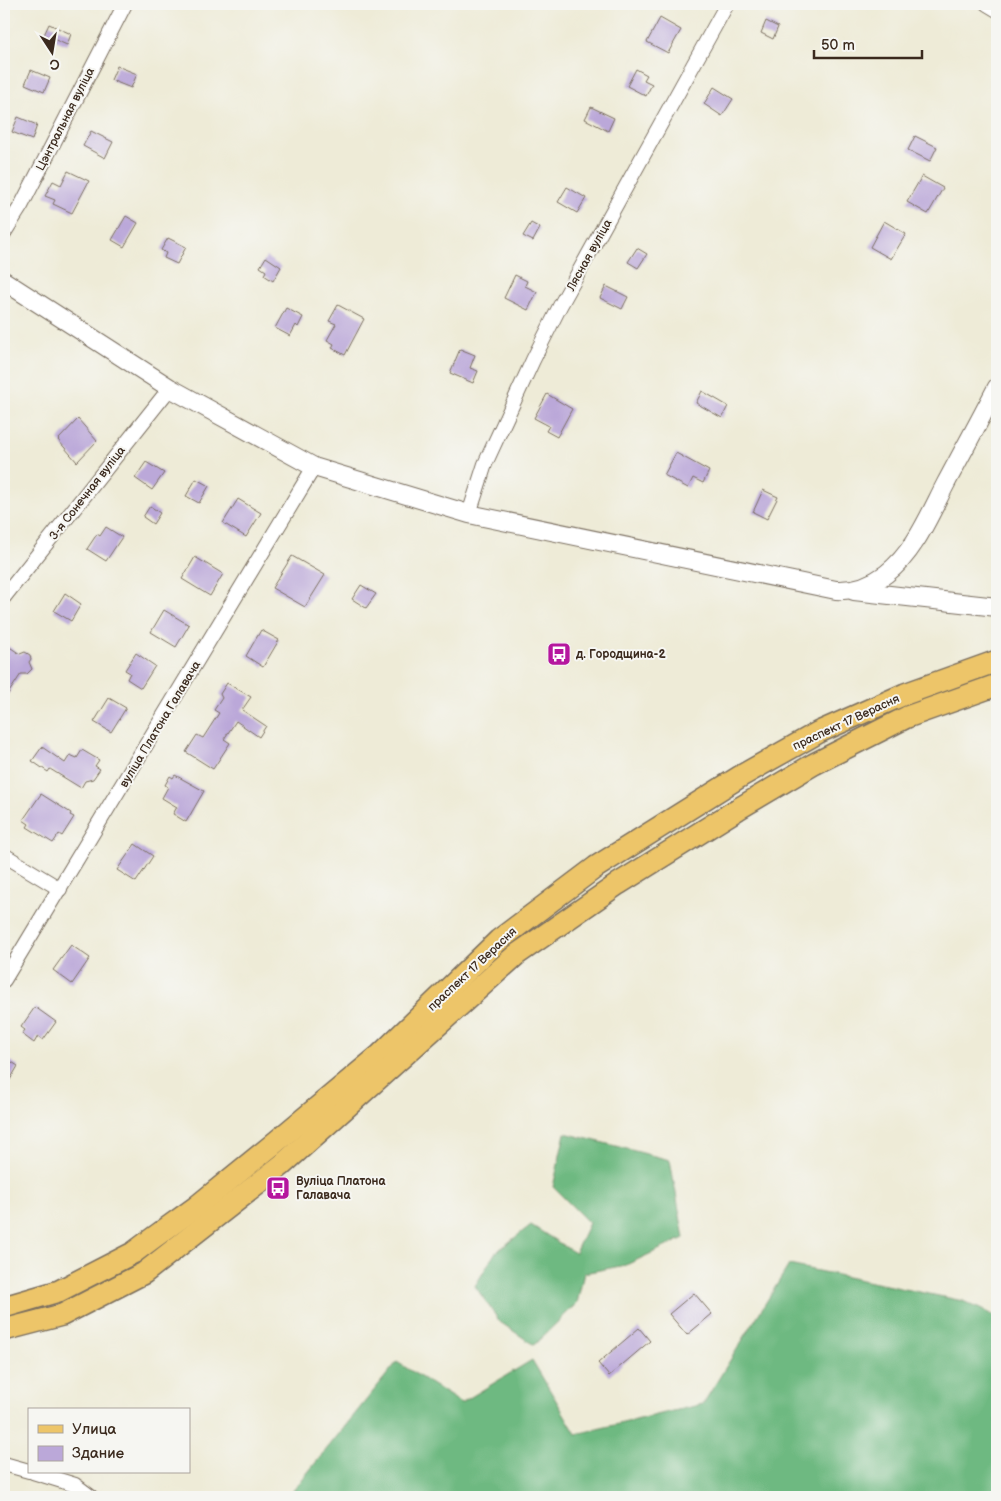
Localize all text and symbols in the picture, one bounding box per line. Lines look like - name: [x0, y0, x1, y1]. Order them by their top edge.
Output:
- north arrow: [28, 28, 78, 78]
- scale bar: [814, 28, 921, 60]
- text: 50 m: [821, 36, 855, 55]
- text: С: [48, 55, 61, 74]
- street label: Цэнтральная вуліца: [33, 65, 98, 173]
- street label: Лясная вуліца: [563, 217, 615, 295]
- street label: 3-я Сонечная вуліца: [46, 443, 129, 543]
- bus stop icon: д. Городщина-2: [546, 641, 572, 667]
- place label: д. Городщина-2: [575, 647, 666, 662]
- street label: вуліца Платона Галавача: [117, 658, 204, 790]
- street label: праспект 17 Верасня: [790, 691, 902, 754]
- street label: праспект 17 Верасня: [425, 924, 520, 1014]
- place label: Вуліца Платона Галавача: [296, 1174, 386, 1203]
- bus stop icon: Вуліца Платона Галавача: [265, 1175, 291, 1201]
- legend: [28, 1408, 190, 1474]
- text: Улица: [72, 1420, 117, 1439]
- text: Здание: [72, 1444, 124, 1463]

